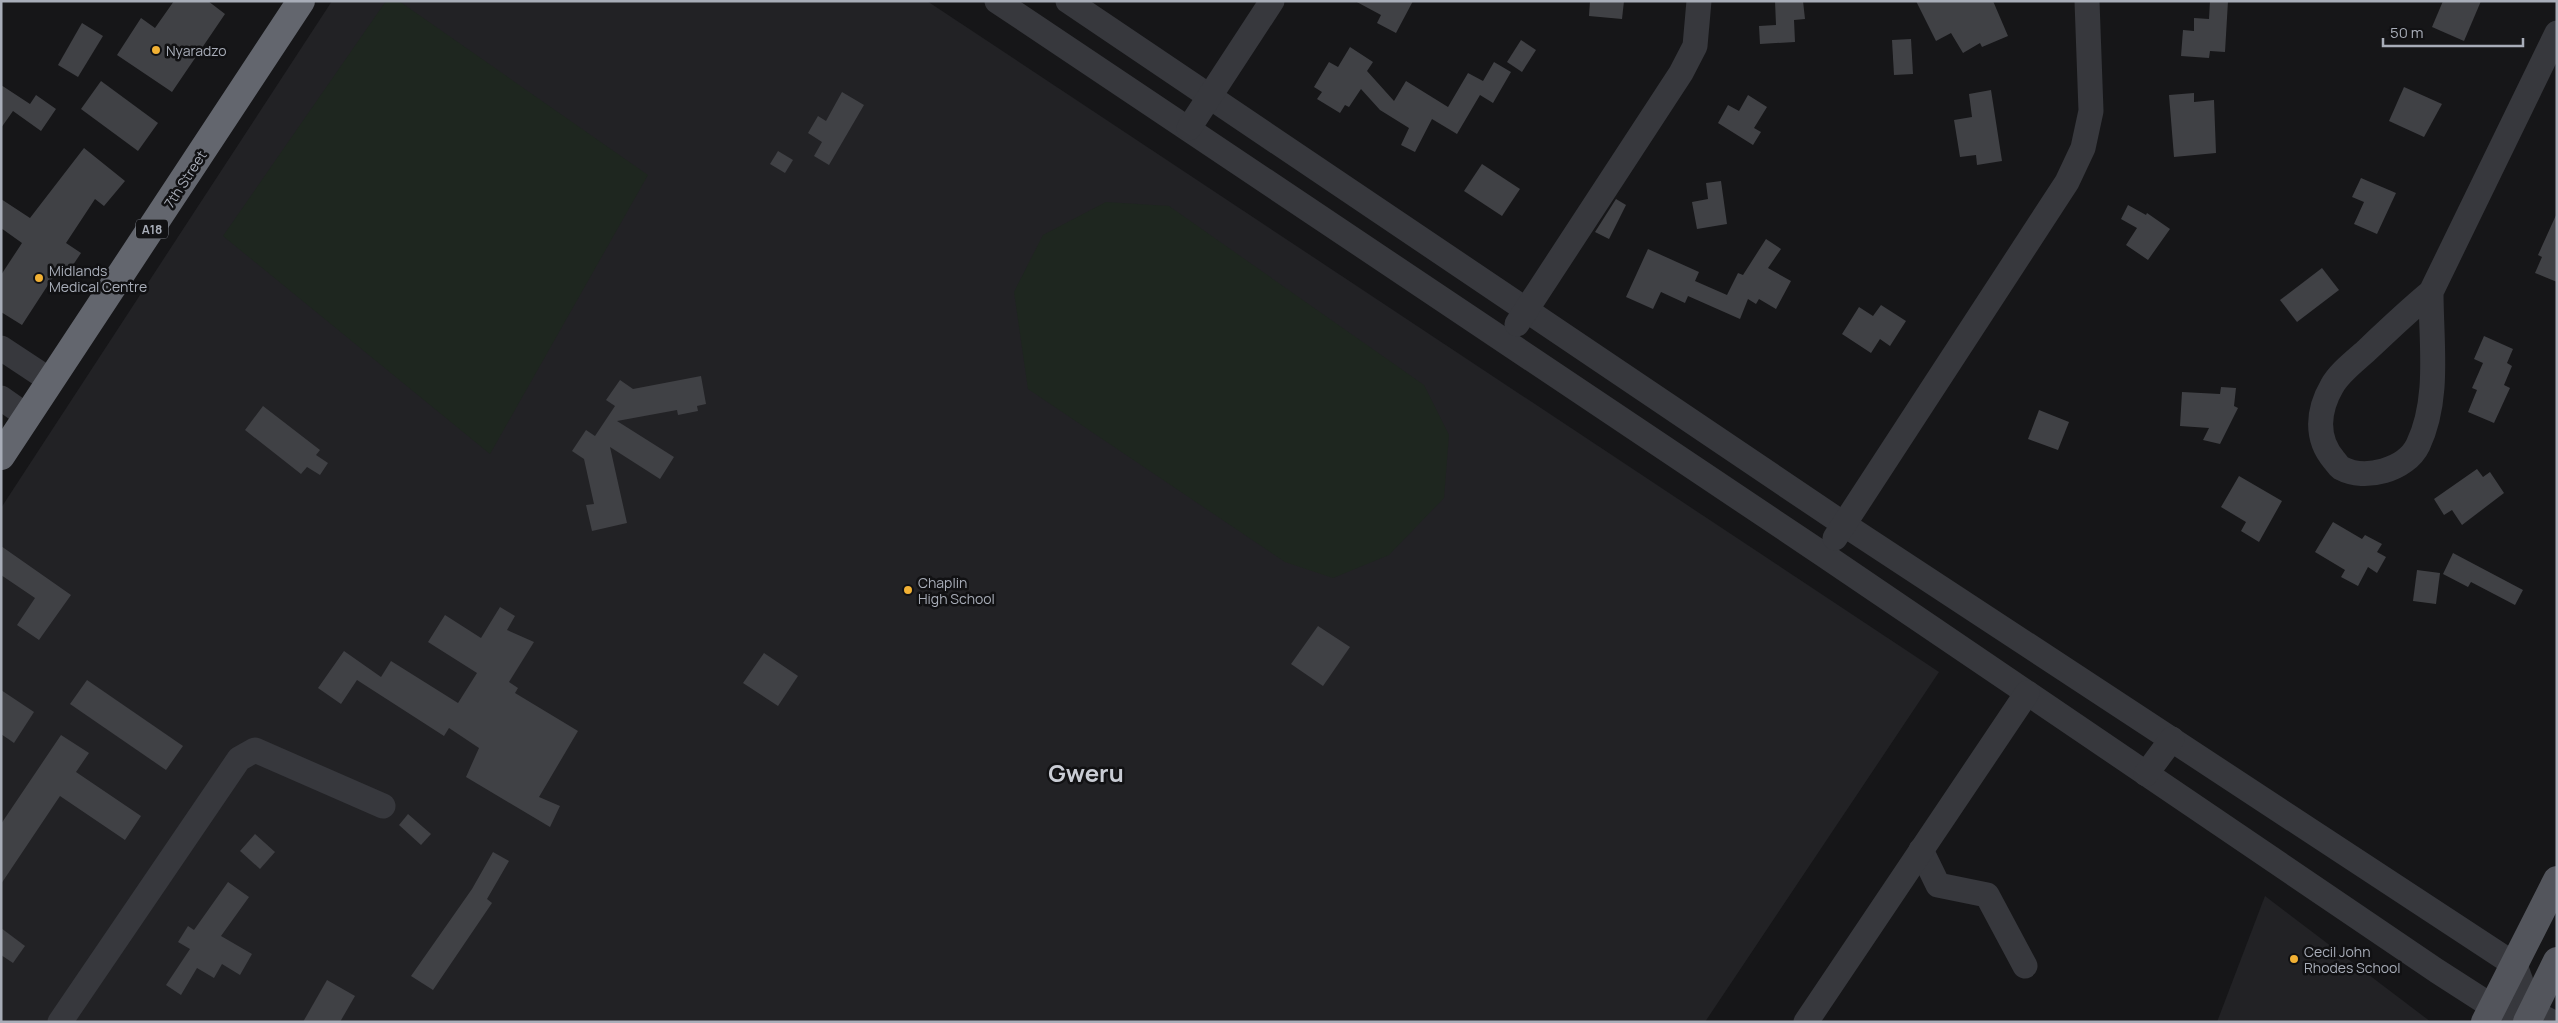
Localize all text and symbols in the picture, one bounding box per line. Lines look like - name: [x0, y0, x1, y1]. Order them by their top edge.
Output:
- scale bar: [2383, 15, 2523, 47]
- text: 50 m: [2390, 22, 2424, 43]
- place label: Nyaradzo: [166, 41, 226, 60]
- marker: Nyaradzo: [150, 44, 162, 56]
- street label: 7th Street: [159, 146, 211, 211]
- road number: A18: [136, 220, 168, 238]
- place label: Midlands Medical Centre: [49, 261, 147, 296]
- marker: Midlands Medical Centre: [33, 272, 45, 284]
- place label: Chaplin High School: [918, 573, 995, 608]
- marker: Chaplin High School: [902, 584, 914, 596]
- district label: Gweru: [1048, 756, 1124, 789]
- place label: Cecil John Rhodes School: [2304, 942, 2401, 977]
- marker: Cecil John Rhodes School: [2288, 953, 2300, 965]

